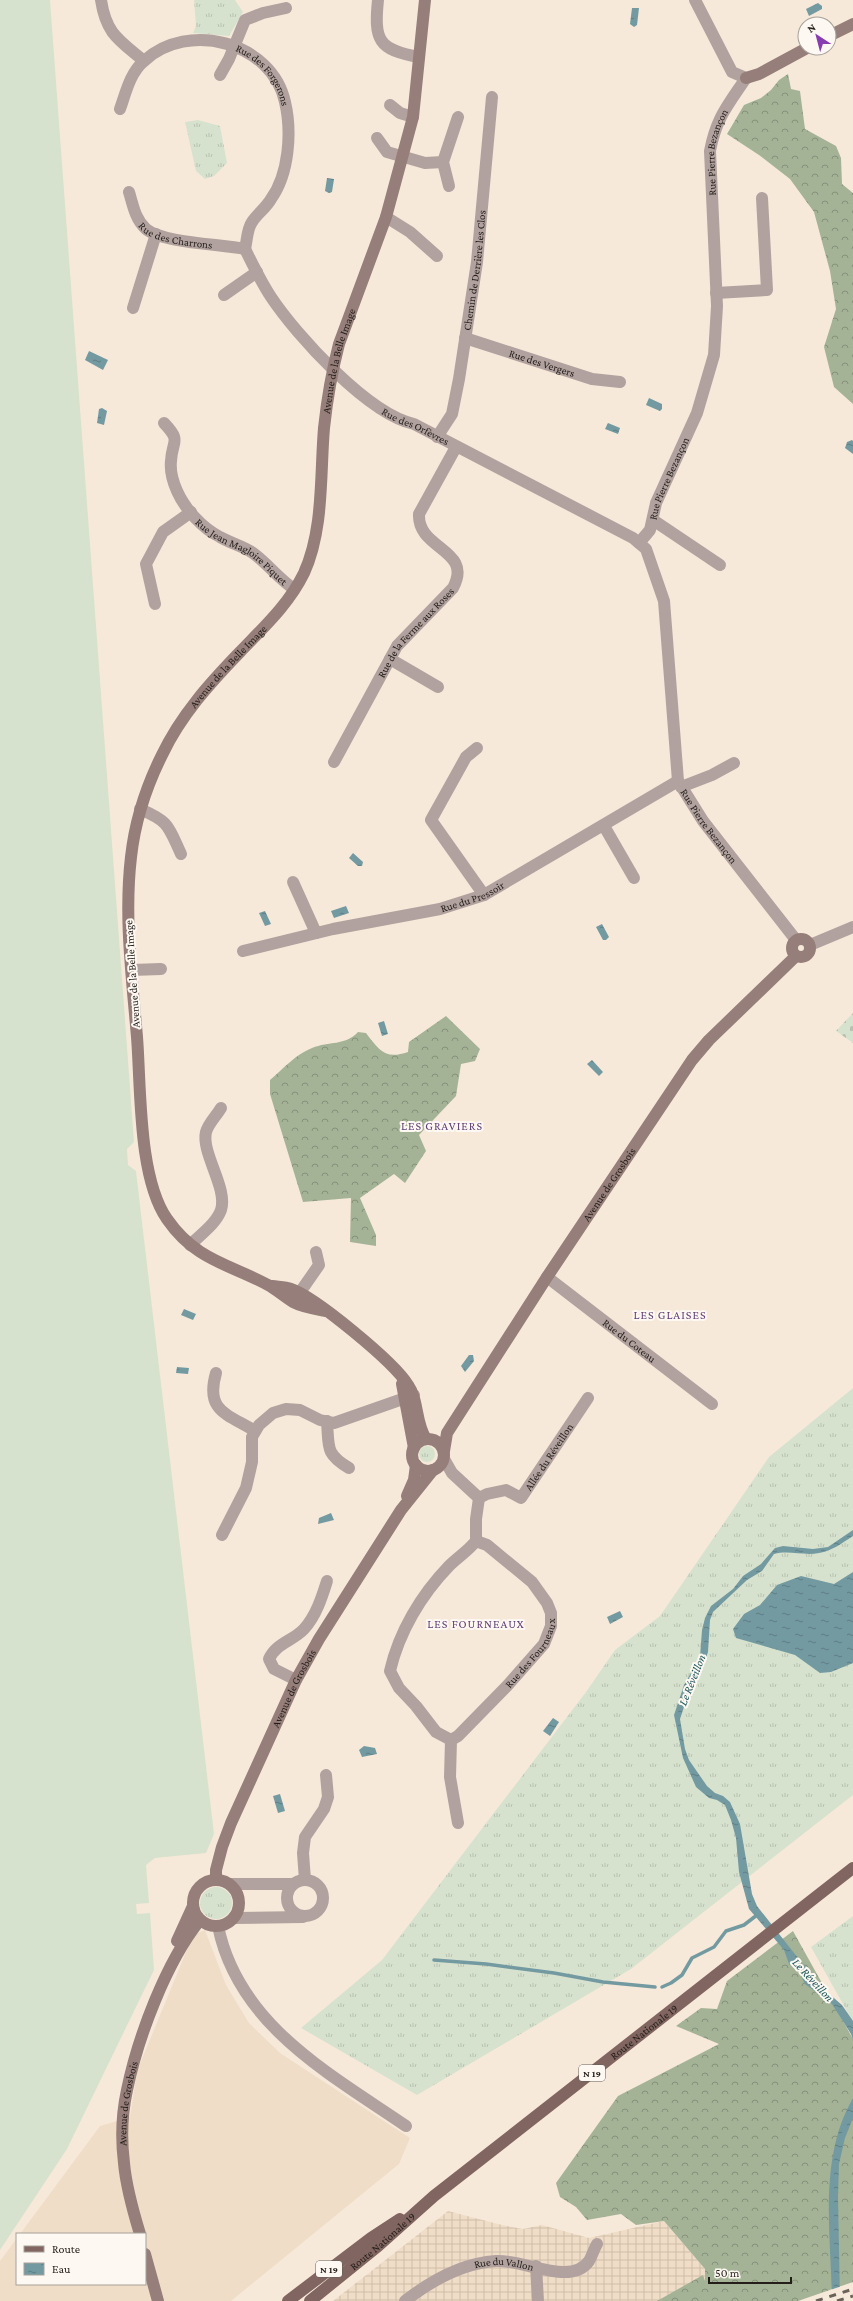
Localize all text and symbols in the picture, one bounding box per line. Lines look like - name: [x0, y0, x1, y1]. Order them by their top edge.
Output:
- north arrow: [797, 16, 837, 56]
- text: N: [805, 21, 818, 35]
- street label: Rue des Forgerons: [234, 42, 292, 107]
- street label: Rue Pierre Bezançon: [704, 107, 730, 196]
- street label: Chemin de Derrière les Clos: [461, 210, 488, 331]
- street label: Rue des Charrons: [136, 220, 213, 251]
- street label: Avenue de la Belle Image: [320, 307, 358, 414]
- street label: Rue des Vergers: [508, 347, 576, 379]
- street label: Rue des Orfèvres: [380, 405, 451, 447]
- street label: Rue Pierre Bezançon: [646, 435, 691, 521]
- street label: Rue Jean Magloire Piquet: [193, 516, 290, 588]
- street label: Rue de la Ferme aux Roses: [375, 585, 456, 680]
- street label: Avenue de la Belle Image: [187, 622, 269, 710]
- street label: Rue Pierre Bezançon: [678, 787, 740, 866]
- street label: Rue du Pressoir: [439, 879, 506, 914]
- street label: Avenue de la Belle Image: [122, 919, 143, 1028]
- district label: LES GRAVIERS: [401, 1119, 483, 1133]
- street label: Avenue de Grosbois: [580, 1145, 638, 1223]
- district label: LES GLAISES: [633, 1308, 707, 1322]
- street label: Rue du Coteau: [601, 1316, 658, 1365]
- street label: Allée du Réveillon: [522, 1421, 575, 1493]
- district label: LES FOURNEAUX: [427, 1617, 525, 1631]
- street label: Rue des Fourneaux: [502, 1618, 558, 1690]
- street label: Avenue de Grosbois: [269, 1647, 318, 1729]
- water label: Le Réveillon: [675, 1652, 709, 1708]
- water label: Le Réveillon: [790, 1956, 836, 2004]
- street label: Route Nationale 19: [608, 2002, 680, 2062]
- street label: Avenue de Grosbois: [116, 2060, 140, 2146]
- road number: N 19: [579, 2065, 605, 2081]
- street label: Route Nationale 19: [347, 2210, 417, 2272]
- legend: [16, 2233, 146, 2285]
- text: Route: [52, 2242, 80, 2256]
- street label: Rue du Vallon: [473, 2255, 535, 2273]
- scale bar: [709, 2259, 791, 2285]
- road number: N 19: [316, 2261, 342, 2277]
- text: Eau: [52, 2262, 71, 2276]
- text: 50 m: [715, 2266, 740, 2280]

